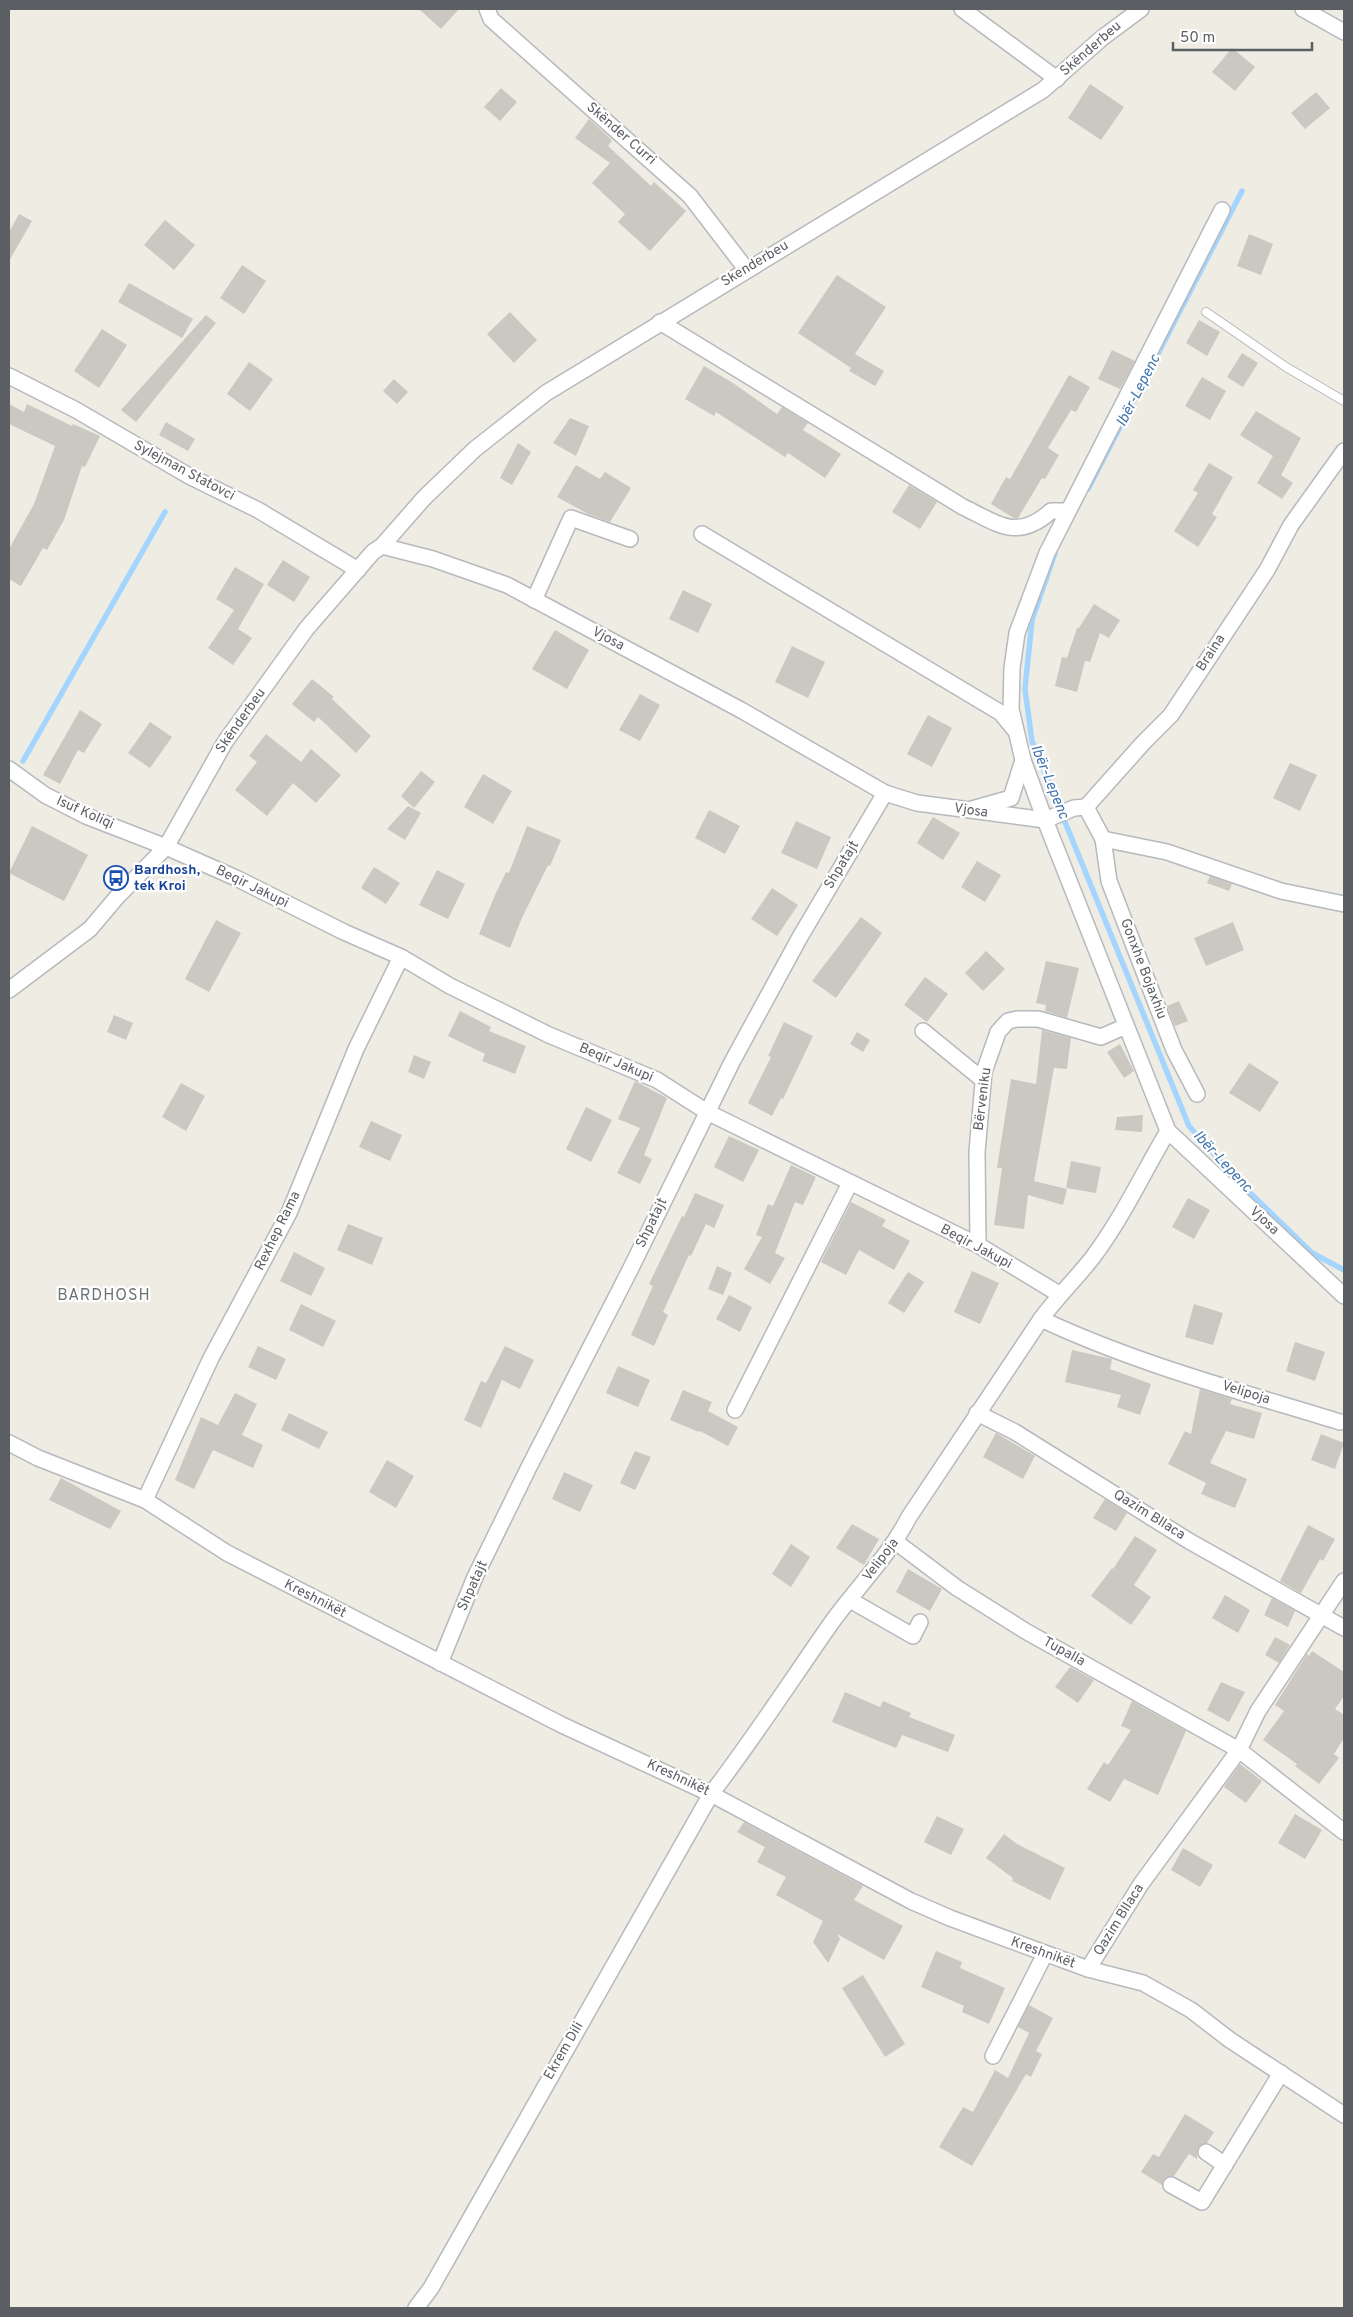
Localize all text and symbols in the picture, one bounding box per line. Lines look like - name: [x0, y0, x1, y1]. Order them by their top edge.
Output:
- street label: Skënderbeu: [1057, 18, 1125, 80]
- scale bar: [1173, 20, 1312, 52]
- text: 50 m: [1180, 29, 1215, 48]
- street label: Skënder Curri: [583, 99, 659, 169]
- street label: Skenderbeu: [718, 237, 792, 291]
- water label: Ibër-Lepenc: [1113, 351, 1166, 430]
- street label: Sylejman Statovci: [131, 437, 237, 505]
- street label: Vjosa: [589, 623, 627, 655]
- street label: Braina: [1193, 631, 1229, 675]
- street label: Skënderbeu: [212, 685, 270, 757]
- water label: Ibër-Lepenc: [1026, 742, 1073, 823]
- street label: Isuf Koliqi: [54, 793, 116, 833]
- street label: Vjosa: [953, 800, 989, 822]
- street label: Shpatajt: [821, 838, 863, 892]
- place label: Bardhosh, tek Kroi: [134, 862, 200, 895]
- street label: Beqir Jakupi: [213, 862, 291, 912]
- bus stop icon: Bardhosh, tek Kroi: [103, 865, 129, 891]
- street label: Gonxhe Bojaxhiu: [1116, 916, 1170, 1022]
- street label: Beqir Jakupi: [576, 1040, 656, 1086]
- street label: Bërveniku: [971, 1066, 995, 1132]
- water label: Ibër-Lepenc: [1188, 1127, 1256, 1198]
- street label: Rexhep Rama: [251, 1188, 305, 1274]
- street label: Shpatajt: [633, 1195, 671, 1251]
- street label: Vjosa: [1246, 1203, 1282, 1239]
- street label: Beqir Jakupi: [937, 1221, 1015, 1273]
- district label: BARDHOSH: [57, 1286, 151, 1306]
- street label: Velipoja: [1220, 1378, 1272, 1408]
- street label: Qazim Bllaca: [1110, 1486, 1188, 1544]
- street label: Velipoja: [859, 1535, 903, 1585]
- street label: Shpatajt: [454, 1558, 492, 1614]
- street label: Kreshnikët: [281, 1576, 349, 1622]
- street label: Tupalla: [1040, 1633, 1088, 1671]
- street label: Kreshnikët: [644, 1756, 712, 1800]
- street label: Qazim Bllaca: [1090, 1881, 1148, 1959]
- street label: Kreshnikët: [1008, 1933, 1078, 1973]
- street label: Ekrem Dili: [541, 2019, 587, 2083]

